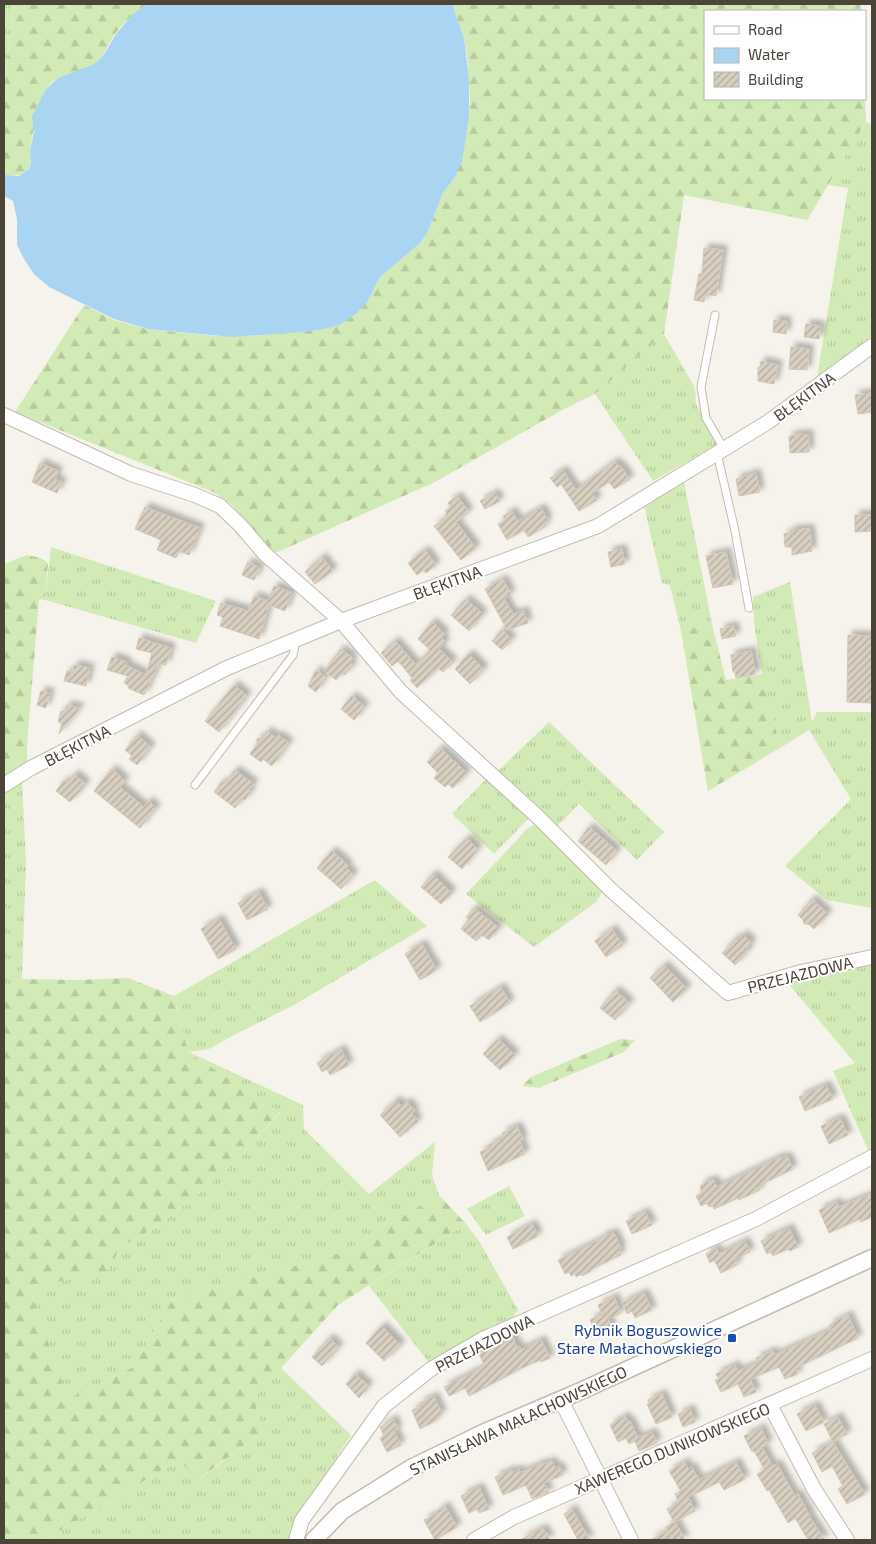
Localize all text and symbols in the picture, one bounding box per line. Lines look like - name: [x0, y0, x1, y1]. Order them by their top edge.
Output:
- legend: [704, 10, 866, 100]
- text: Road: [748, 20, 783, 38]
- text: Water: [748, 45, 790, 63]
- text: Building: [748, 70, 804, 88]
- street label: BŁĘKITNA: [770, 367, 838, 425]
- street label: BŁĘKITNA: [410, 561, 484, 603]
- street label: BŁĘKITNA: [41, 720, 113, 770]
- street label: PRZEJAZDOWA: [745, 952, 855, 996]
- street label: PRZEJAZDOWA: [432, 1310, 536, 1376]
- place label: Rybnik Boguszowice Stare Małachowskiego: [557, 1320, 722, 1357]
- marker: Rybnik Boguszowice Stare Małachowskiego: [726, 1332, 738, 1344]
- street label: STANISŁAWA MAŁACHOWSKIEGO: [406, 1361, 630, 1479]
- street label: XAWEREGO DUNIKOWSKIEGO: [571, 1398, 773, 1498]

